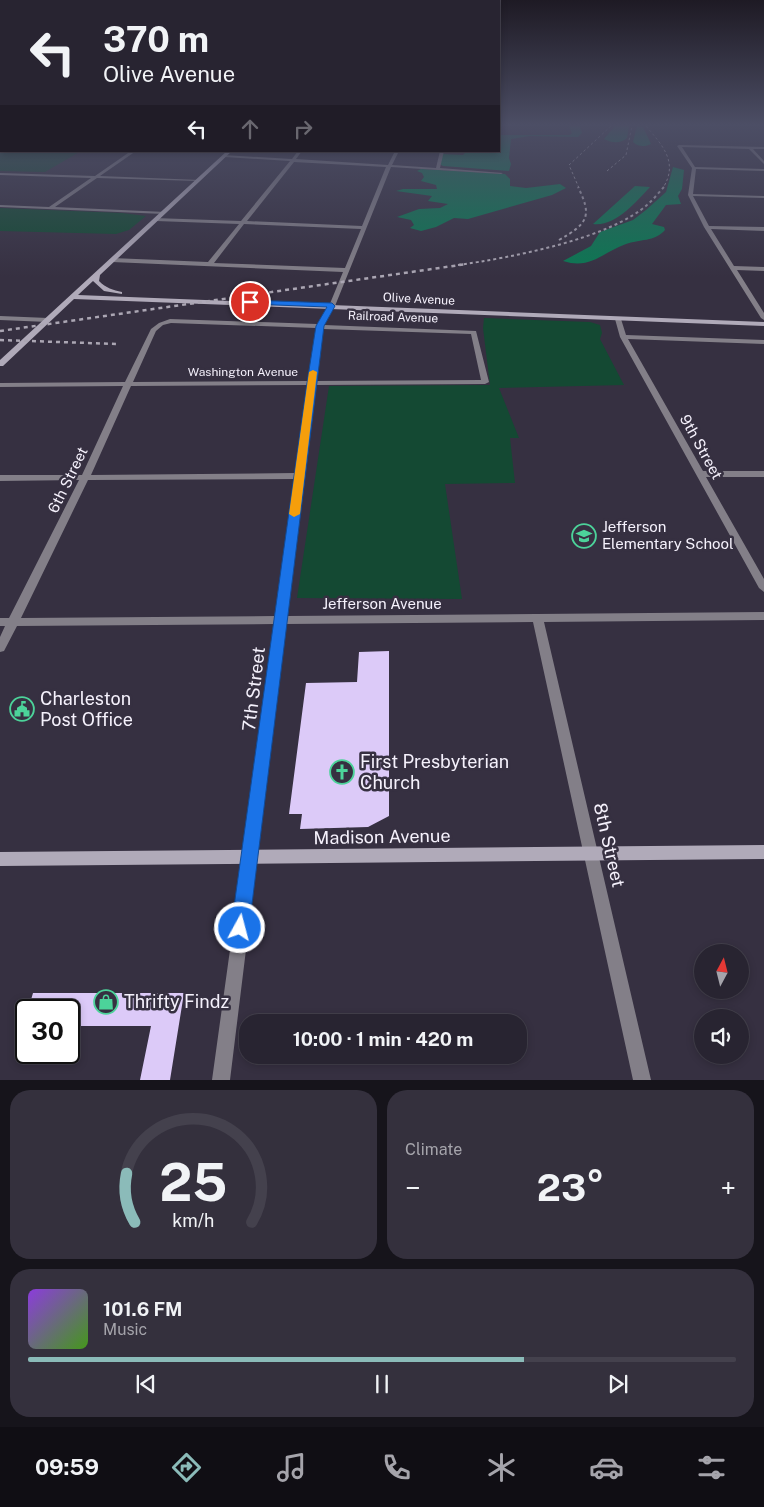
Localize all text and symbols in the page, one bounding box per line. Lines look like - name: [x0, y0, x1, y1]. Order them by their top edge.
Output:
- text: 370 m: [103, 19, 209, 60]
- icon: left: [20, 20, 85, 85]
- text: Olive Avenue: [103, 61, 235, 87]
- icon: left: [183, 115, 211, 143]
- icon: ahead: [236, 115, 264, 143]
- icon: right: [289, 115, 317, 143]
- pin: [229, 281, 271, 323]
- icon: arrive: [236, 288, 264, 316]
- street label: Olive Avenue: [383, 290, 456, 308]
- street label: Railroad Avenue: [348, 308, 439, 326]
- street label: Washington Avenue: [188, 365, 298, 379]
- street label: 9th Street: [677, 411, 726, 482]
- street label: 6th Street: [44, 444, 91, 516]
- place label: Jefferson Elementary School: [602, 518, 734, 552]
- school or university icon: Jefferson Elementary School: [571, 523, 597, 549]
- street label: Jefferson Avenue: [322, 595, 442, 612]
- street label: 7th Street: [238, 645, 269, 732]
- place label: Charleston Post Office: [40, 688, 133, 730]
- public building icon: Charleston Post Office: [9, 696, 35, 722]
- place label: First Presbyterian Church: [360, 751, 509, 793]
- church icon: First Presbyterian Church: [329, 759, 355, 785]
- street label: 8th Street: [590, 801, 629, 889]
- street label: Madison Avenue: [313, 825, 451, 848]
- position arrow: [213, 901, 265, 953]
- north arrow: [694, 944, 749, 999]
- map controls: [694, 944, 749, 1064]
- shop icon: Thrifty Findz: [93, 989, 119, 1015]
- place label: Thrifty Findz: [124, 991, 229, 1012]
- speed limit sign: 30: [15, 999, 80, 1064]
- button: sound: [694, 1009, 749, 1064]
- text: 10:00 · 1 min · 420 m: [293, 1028, 473, 1050]
- text: Climate: [405, 1140, 462, 1159]
- text: 25: [159, 1152, 228, 1213]
- text: 23°: [537, 1165, 604, 1210]
- text: −: [405, 1171, 421, 1204]
- text: +: [720, 1171, 736, 1204]
- text: km/h: [172, 1210, 215, 1231]
- text: 101.6 FM: [103, 1298, 183, 1320]
- text: Music: [103, 1320, 147, 1339]
- icon: previous: [132, 1370, 160, 1398]
- icon: pause: [368, 1370, 396, 1398]
- icon: next: [604, 1370, 632, 1398]
- icon: directions: [169, 1450, 204, 1485]
- icon: music: [274, 1450, 309, 1485]
- icon: phone: [379, 1450, 414, 1485]
- icon: climate: [484, 1450, 519, 1485]
- icon: car: [589, 1450, 624, 1485]
- icon: filters: [694, 1450, 729, 1485]
- text: 09:59: [35, 1454, 99, 1480]

